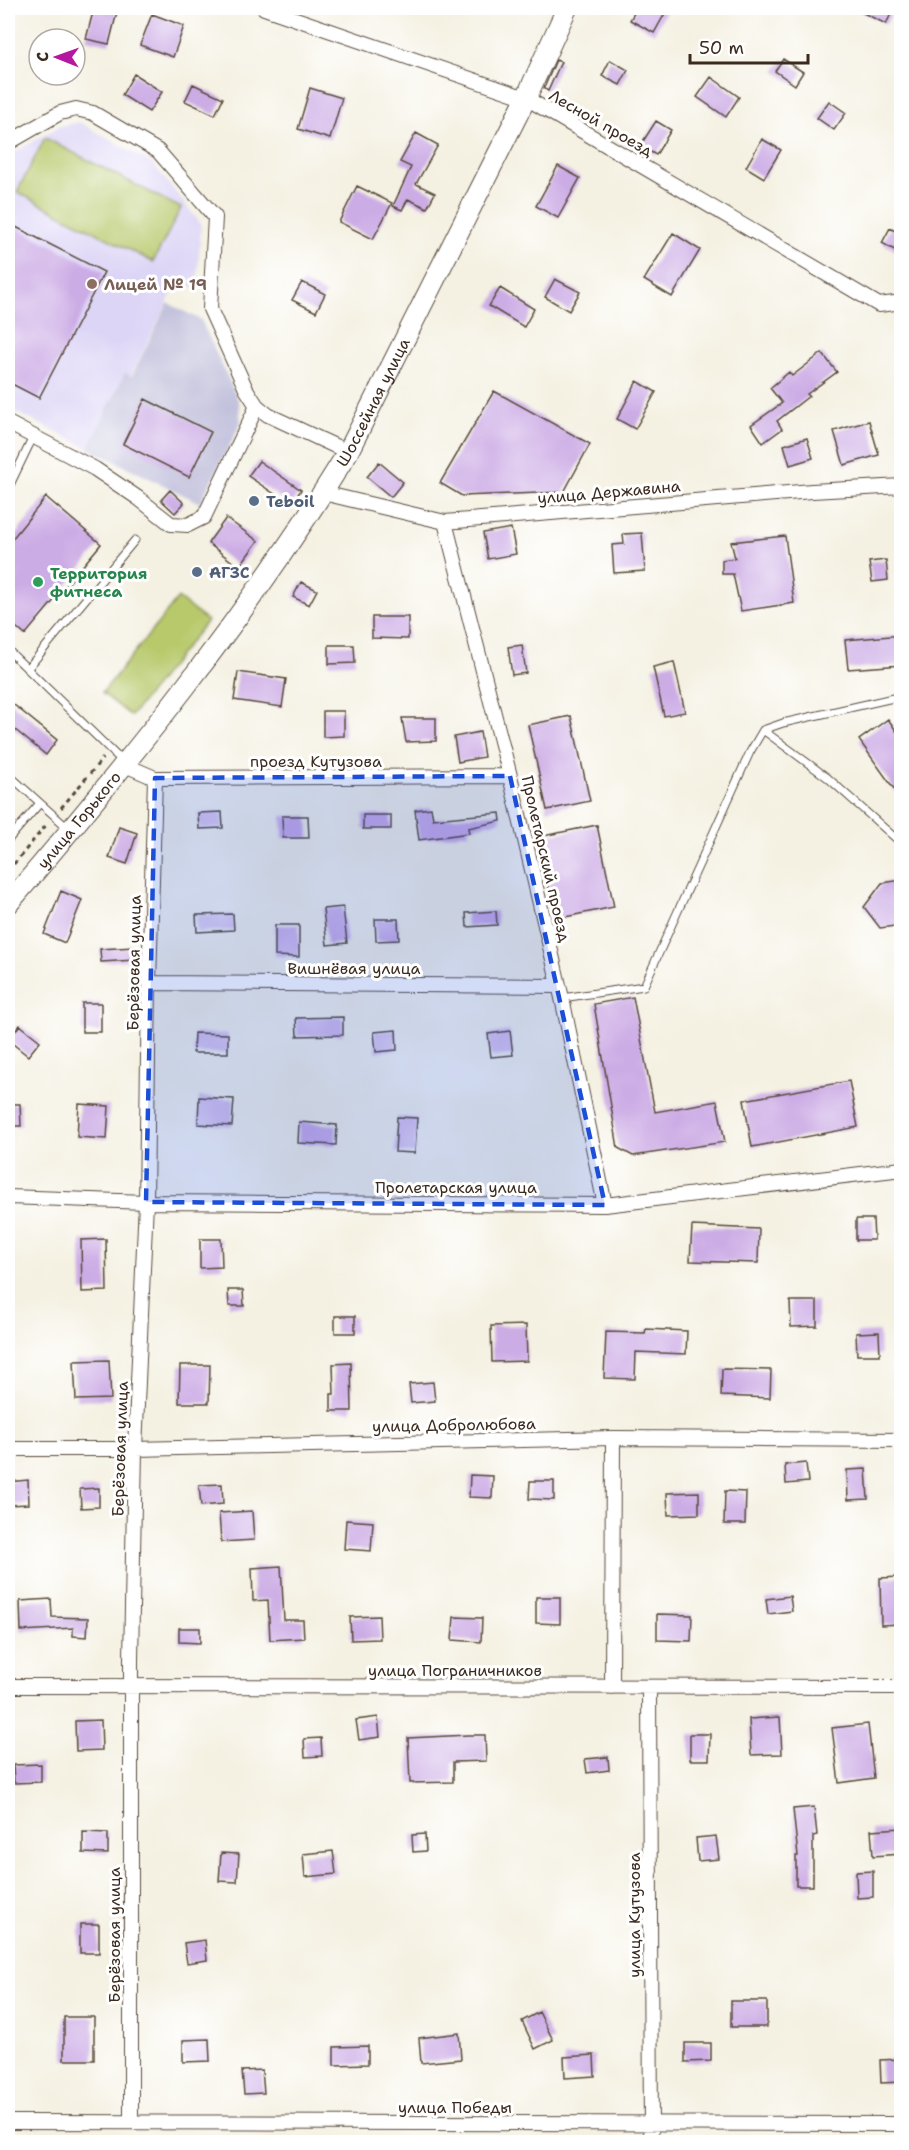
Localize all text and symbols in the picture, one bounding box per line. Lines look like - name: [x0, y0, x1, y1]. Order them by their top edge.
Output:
- north arrow: [27, 27, 87, 87]
- scale bar: [690, 27, 808, 65]
- text: 50 m: [699, 36, 744, 60]
- text: С: [32, 51, 53, 62]
- street label: Лесной проезд: [545, 85, 657, 161]
- place label: Лицей № 19: [104, 274, 207, 295]
- marker: Лицей № 19: [85, 277, 99, 291]
- street label: Шоссейная улица: [331, 334, 414, 470]
- street label: улица Державина: [537, 475, 681, 509]
- place label: Teboil: [266, 491, 315, 512]
- marker: Teboil: [247, 494, 261, 508]
- place label: АГЗС: [209, 562, 250, 583]
- place label: Территория фитнеса: [50, 563, 147, 602]
- marker: АГЗС: [190, 565, 204, 579]
- marker: Территория фитнеса: [31, 575, 45, 589]
- street label: проезд Кутузова: [250, 751, 382, 772]
- street label: улица Горького: [32, 767, 125, 873]
- street label: Пролетарский проезд: [517, 774, 575, 944]
- street label: Берёзовая улица: [122, 895, 146, 1031]
- street label: Вишнёвая улица: [287, 958, 421, 979]
- street label: Пролетарская улица: [375, 1177, 537, 1198]
- street label: Берёзовая улица: [107, 1381, 133, 1517]
- street label: улица Добролюбова: [372, 1413, 536, 1437]
- street label: улица Пограничников: [368, 1660, 542, 1681]
- street label: улица Кутузова: [624, 1852, 645, 1978]
- street label: Берёзовая улица: [104, 1867, 125, 2003]
- street label: улица Победы: [398, 2097, 512, 2118]

